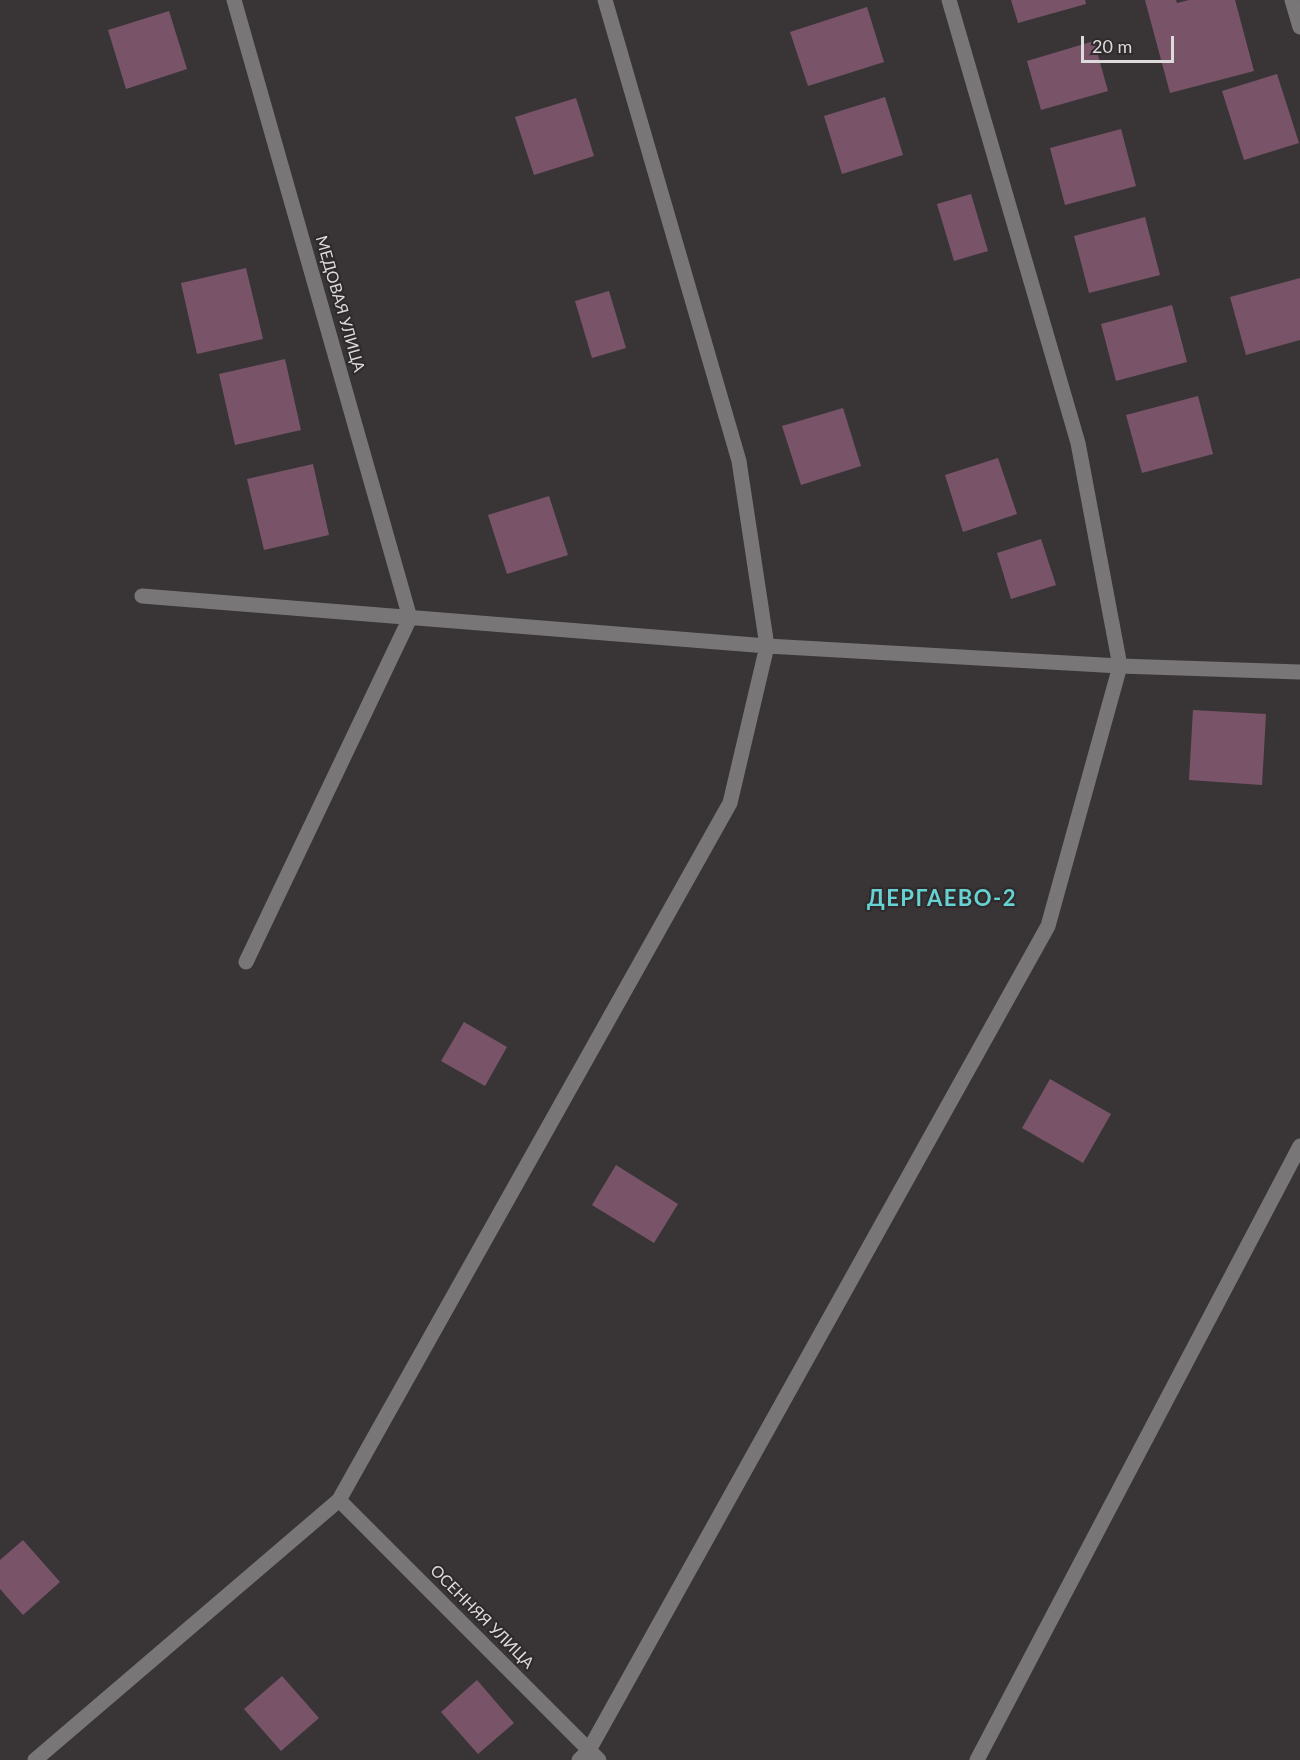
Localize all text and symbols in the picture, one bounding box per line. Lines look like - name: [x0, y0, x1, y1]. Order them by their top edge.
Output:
- scale bar: [1084, 24, 1177, 62]
- text: 20 m: [1092, 35, 1132, 57]
- street label: МЕДОВАЯ УЛИЦА: [311, 234, 369, 374]
- district label: ДЕРГАЕВО-2: [867, 886, 1017, 912]
- street label: ОСЕННЯЯ УЛИЦА: [426, 1561, 538, 1673]

